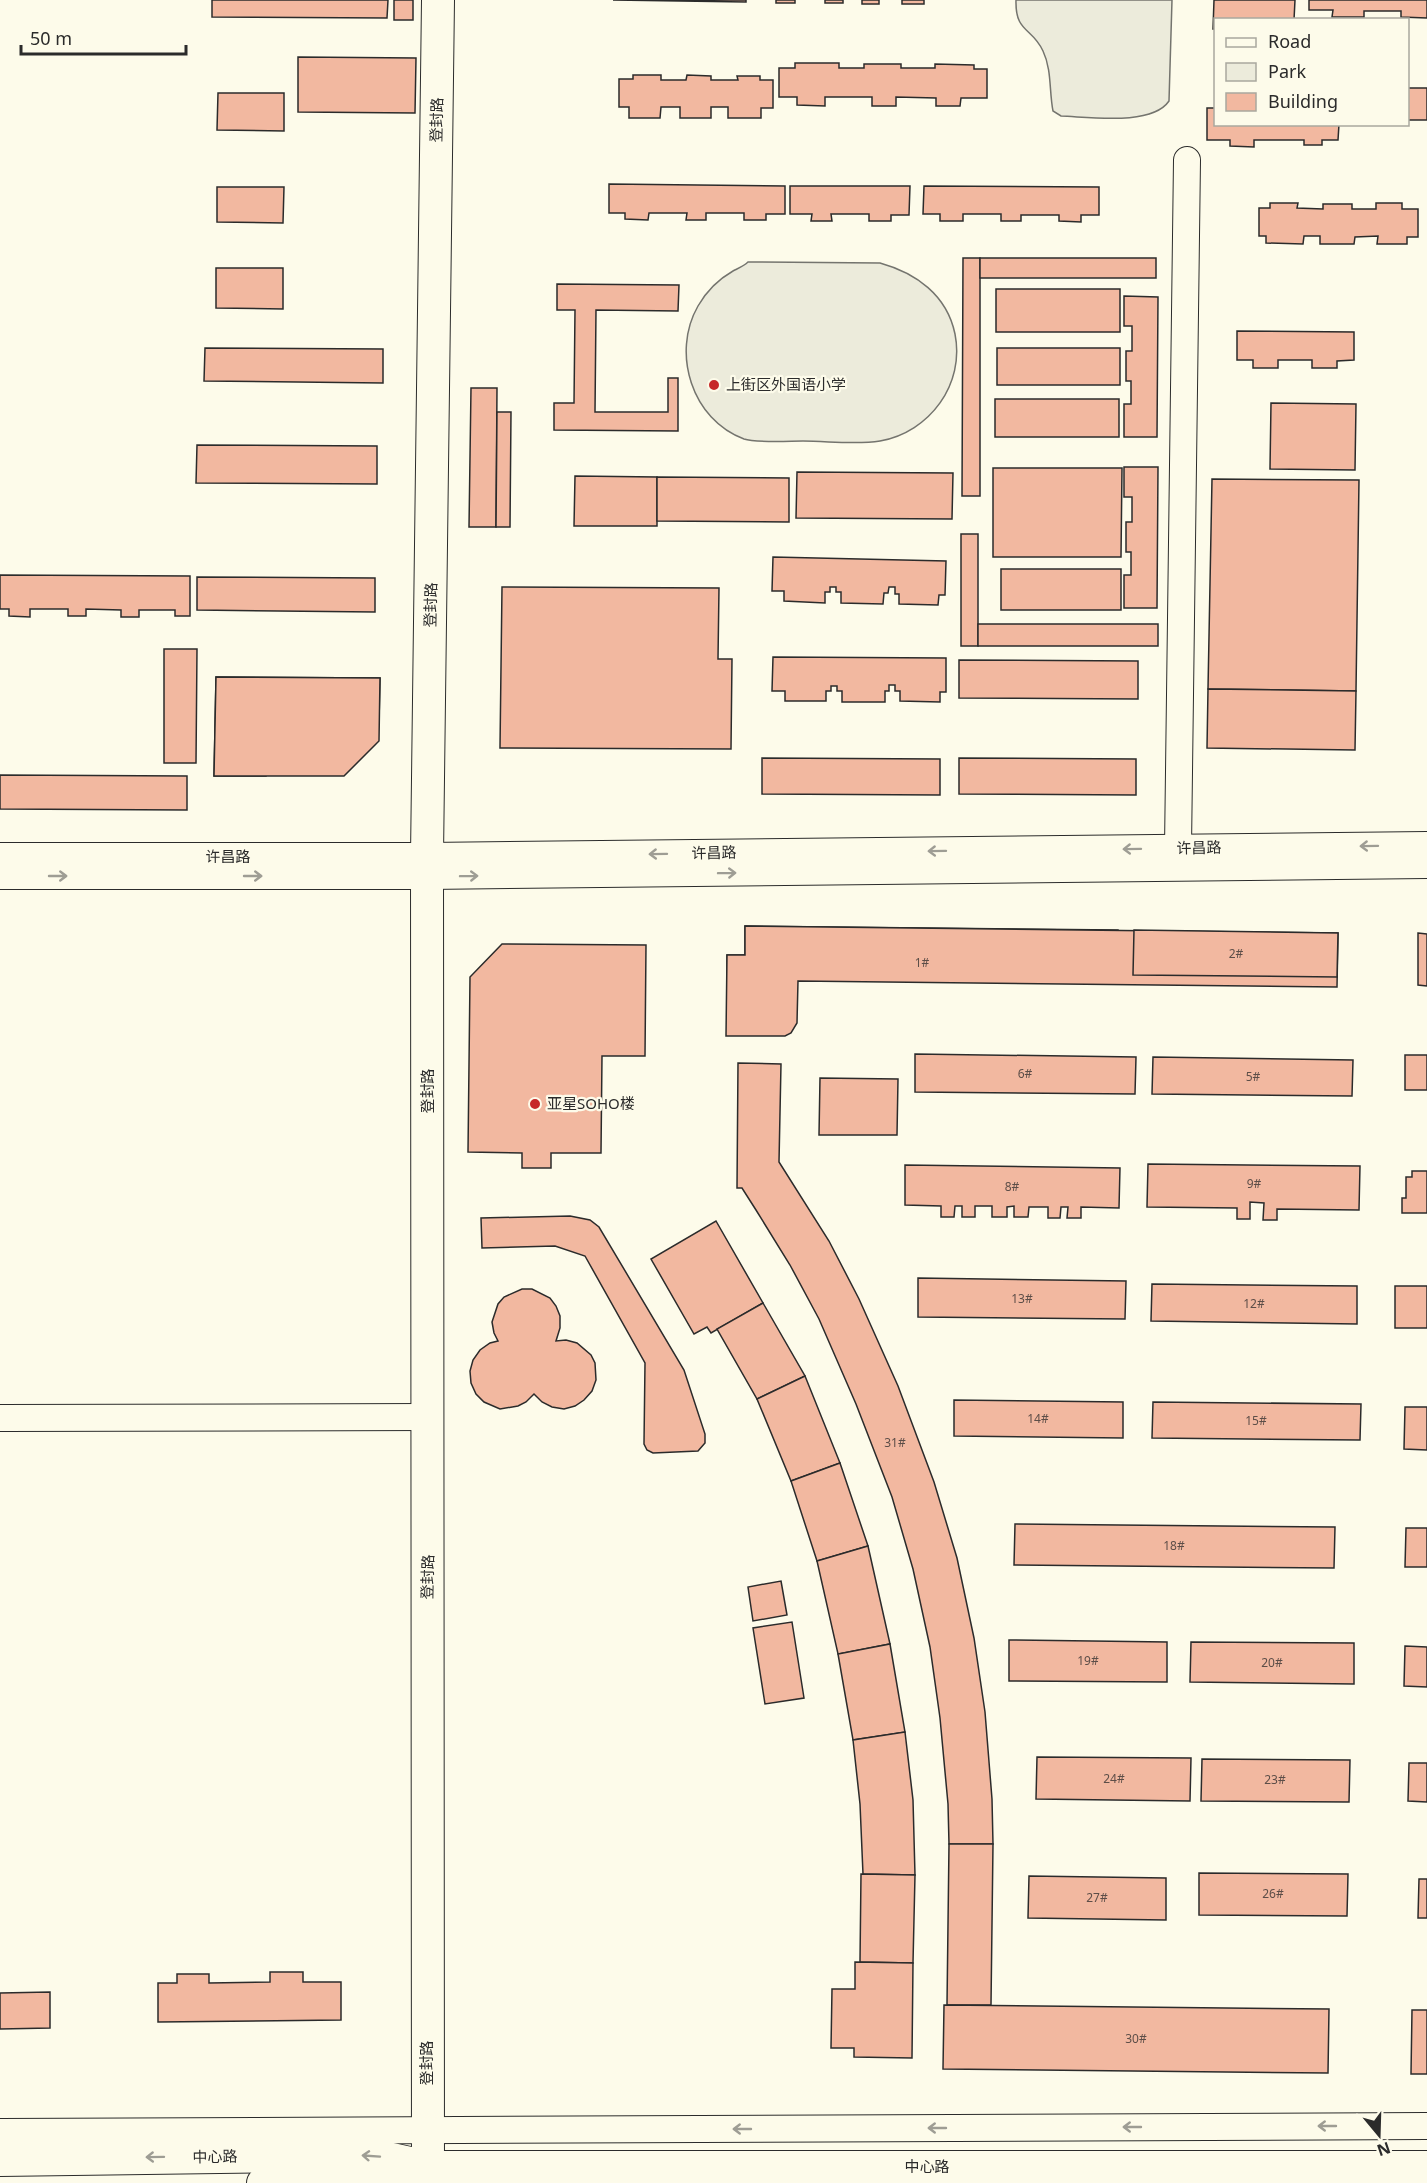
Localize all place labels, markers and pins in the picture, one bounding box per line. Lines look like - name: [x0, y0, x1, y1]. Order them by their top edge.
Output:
- place label: 上街区外国语小学: [726, 374, 846, 394]
- marker: 上街区外国语小学: [707, 378, 721, 392]
- place label: 亚星SOHO楼: [547, 1093, 635, 1113]
- marker: 亚星SOHO楼: [528, 1097, 542, 1111]

